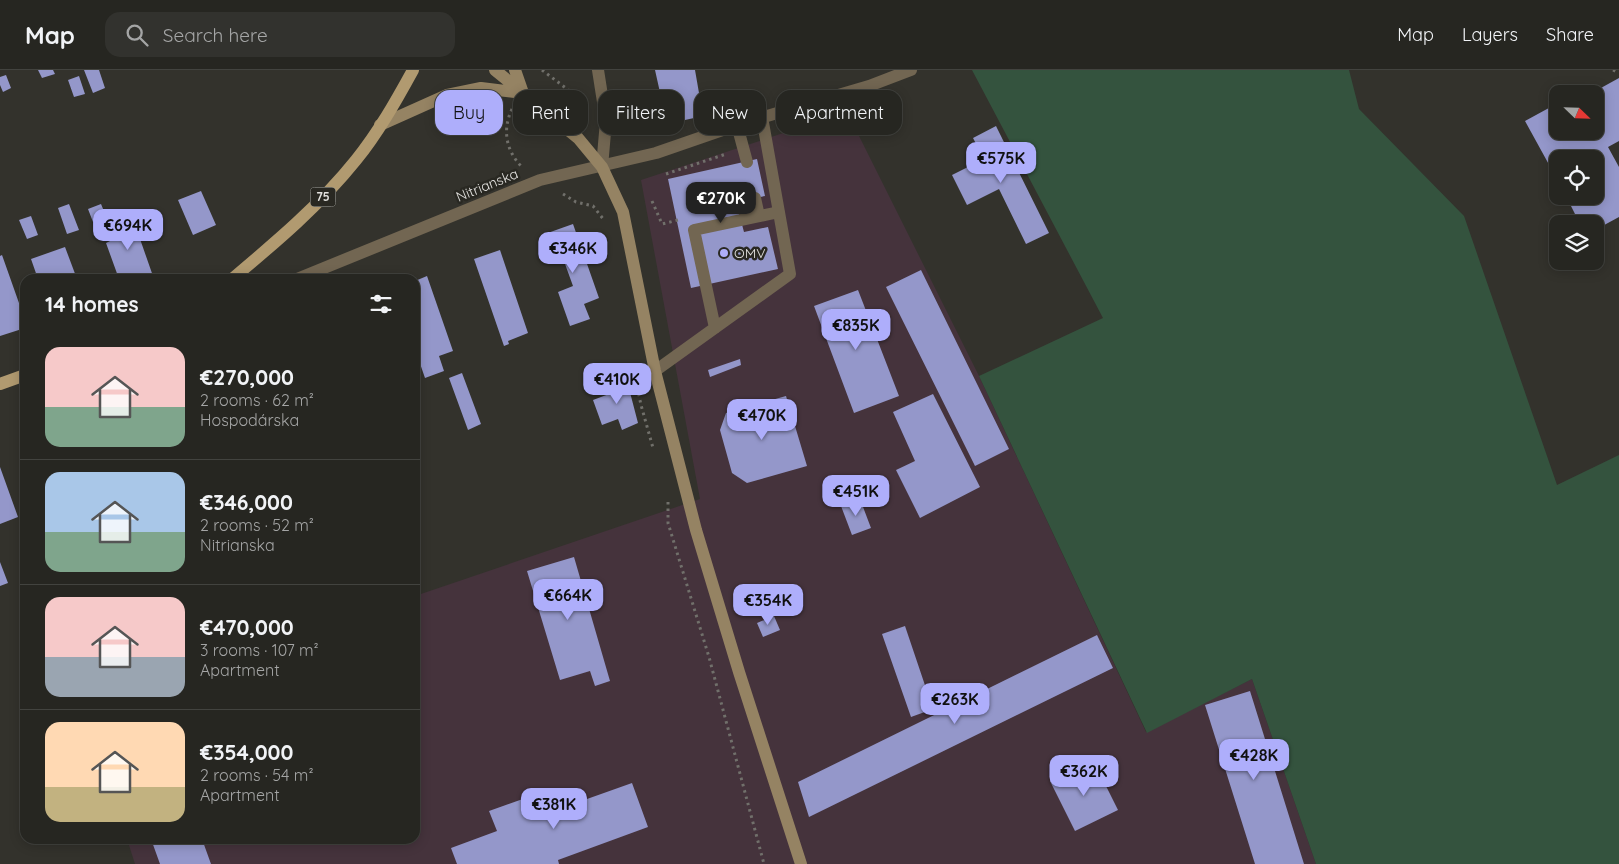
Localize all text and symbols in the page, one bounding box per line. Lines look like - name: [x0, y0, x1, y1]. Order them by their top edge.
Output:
- search box: [105, 12, 455, 57]
- text: Map: [25, 20, 75, 50]
- icon: search: [123, 21, 151, 49]
- text: Search here: [163, 23, 268, 47]
- text: Map: [1397, 23, 1434, 46]
- text: Layers: [1462, 23, 1518, 46]
- text: Share: [1546, 23, 1594, 46]
- north arrow: [1549, 85, 1604, 140]
- map controls: [1549, 85, 1604, 270]
- chip: Buy: [435, 90, 503, 135]
- chip: Rent: [513, 90, 588, 135]
- chip: Filters: [598, 90, 684, 135]
- chip: New: [694, 90, 766, 135]
- chip: Apartment: [776, 90, 902, 135]
- pin: €575K: [966, 142, 1036, 184]
- text: €575K: [977, 148, 1025, 168]
- button: locate: [1549, 150, 1604, 205]
- street label: Nitrianska: [453, 164, 521, 206]
- pin: €270K: [686, 182, 756, 224]
- road number: 75: [310, 188, 336, 206]
- text: €270K: [697, 188, 745, 208]
- pin: €694K: [93, 208, 163, 251]
- text: €694K: [104, 215, 152, 235]
- button: layers: [1549, 215, 1604, 270]
- pin: €346K: [538, 232, 608, 274]
- text: €346K: [549, 238, 597, 258]
- place label: OMV: [734, 244, 766, 262]
- marker: OMV: [718, 247, 730, 259]
- icon: filters: [367, 290, 395, 318]
- text: 14 homes: [45, 291, 139, 317]
- pin: €835K: [821, 308, 891, 351]
- text: €835K: [832, 315, 880, 335]
- pin: €410K: [582, 362, 652, 405]
- text: €270,000: [200, 364, 294, 390]
- icon: home: [85, 367, 145, 427]
- text: €410K: [594, 369, 640, 389]
- text: 2 rooms · 62 m²: [200, 390, 314, 410]
- pin: €470K: [727, 398, 797, 441]
- text: €470K: [738, 405, 786, 425]
- text: Hospodárska: [200, 410, 299, 430]
- pin: €451K: [821, 474, 891, 517]
- text: €451K: [833, 481, 879, 501]
- text: €346,000: [200, 489, 293, 515]
- icon: home: [85, 492, 145, 552]
- text: 2 rooms · 52 m²: [200, 515, 314, 535]
- text: Nitrianska: [200, 535, 275, 555]
- pin: €664K: [533, 578, 603, 621]
- pin: €354K: [733, 584, 803, 626]
- text: €664K: [544, 585, 592, 605]
- text: €354K: [744, 590, 792, 610]
- text: €470,000: [200, 614, 294, 640]
- icon: home: [85, 617, 145, 677]
- text: 3 rooms · 107 m²: [200, 640, 319, 660]
- text: Apartment: [200, 660, 280, 680]
- pin: €263K: [920, 682, 990, 725]
- text: €263K: [931, 689, 979, 709]
- pin: €428K: [1219, 738, 1289, 781]
- text: €354,000: [200, 739, 293, 765]
- icon: home: [85, 742, 145, 802]
- text: €428K: [1230, 745, 1278, 765]
- pin: €362K: [1049, 754, 1119, 797]
- text: €362K: [1060, 761, 1108, 781]
- text: 2 rooms · 54 m²: [200, 765, 314, 785]
- text: Apartment: [200, 785, 280, 805]
- pin: €381K: [519, 788, 589, 830]
- text: €381K: [532, 794, 576, 814]

